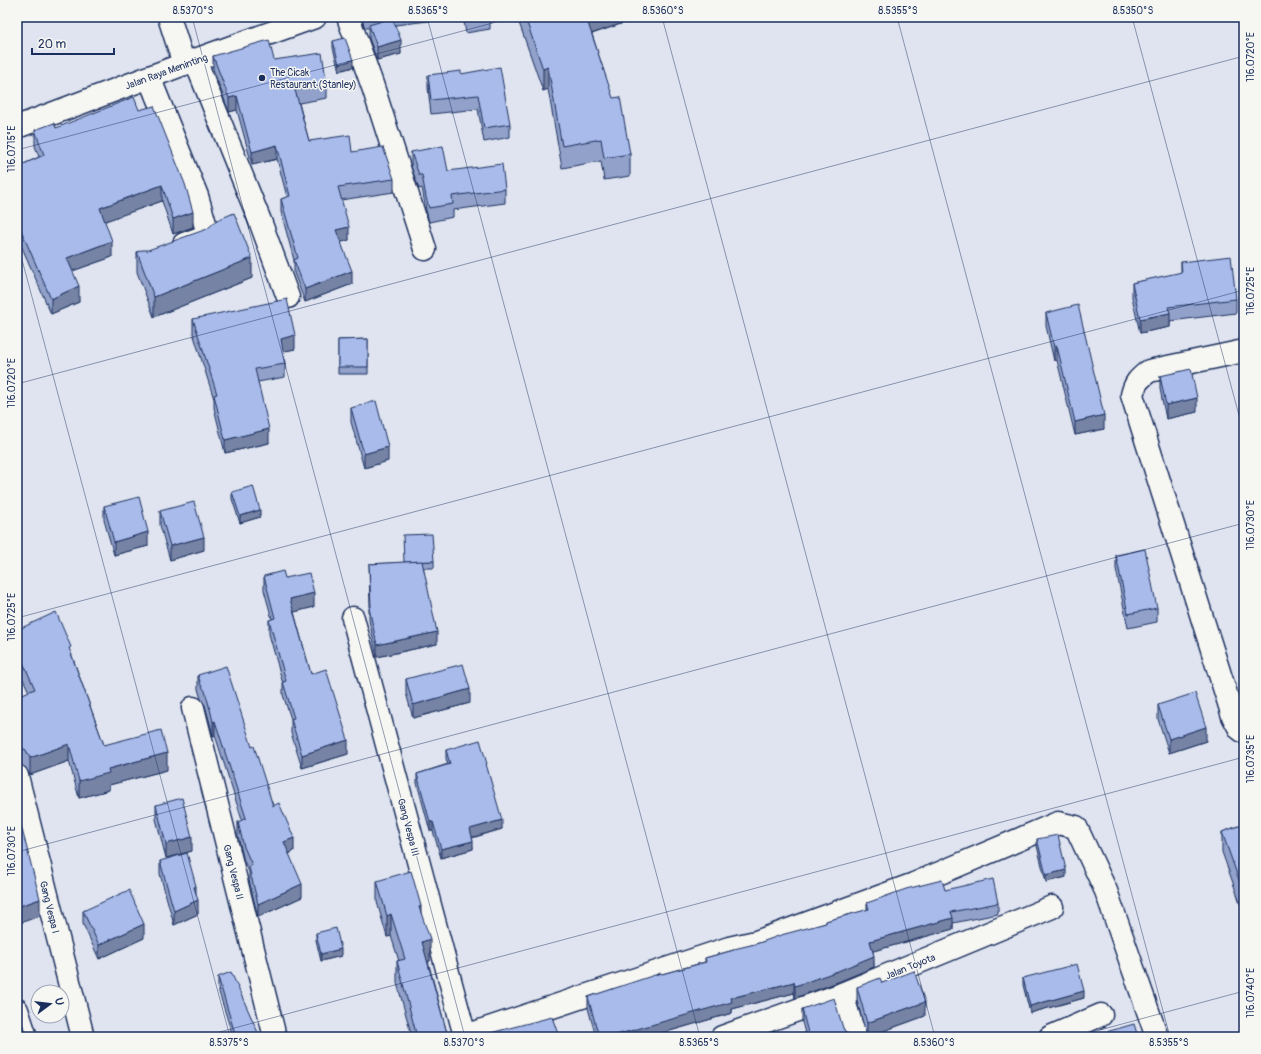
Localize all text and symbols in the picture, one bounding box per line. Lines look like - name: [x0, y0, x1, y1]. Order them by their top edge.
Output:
- text: 8.5370°S: [173, 5, 213, 17]
- text: 8.5365°S: [408, 5, 448, 17]
- text: 8.5360°S: [642, 5, 684, 17]
- text: 8.5355°S: [878, 5, 918, 17]
- text: 8.5350°S: [1113, 5, 1154, 17]
- scale bar: [32, 30, 114, 56]
- text: 116.0720°E: [1245, 32, 1257, 82]
- text: 20 m: [38, 37, 67, 52]
- street label: Jalan Raya Meninting: [124, 51, 209, 92]
- place label: The Cicak Restaurant (Stanley): [270, 67, 357, 91]
- marker: The Cicak Restaurant (Stanley): [257, 73, 267, 83]
- text: 116.0715°E: [6, 126, 18, 172]
- text: 116.0725°E: [1245, 267, 1257, 315]
- text: 116.0720°E: [6, 358, 18, 408]
- text: 116.0730°E: [1245, 500, 1257, 550]
- text: 116.0725°E: [6, 593, 18, 641]
- text: 116.0735°E: [1245, 735, 1257, 783]
- street label: Gang Vespa III: [395, 797, 421, 857]
- text: 116.0730°E: [6, 826, 18, 876]
- street label: Gang Vespa II: [220, 843, 246, 901]
- street label: Gang Vespa I: [37, 880, 61, 935]
- street label: Jalan Toyota: [884, 951, 937, 982]
- text: 116.0740°E: [1245, 968, 1257, 1018]
- north arrow: [30, 984, 70, 1024]
- text: U: [52, 996, 66, 1007]
- text: 8.5375°S: [209, 1037, 249, 1049]
- text: 8.5370°S: [444, 1037, 484, 1049]
- text: 8.5365°S: [679, 1037, 719, 1049]
- text: 8.5360°S: [913, 1037, 955, 1049]
- text: 8.5355°S: [1149, 1037, 1189, 1049]

